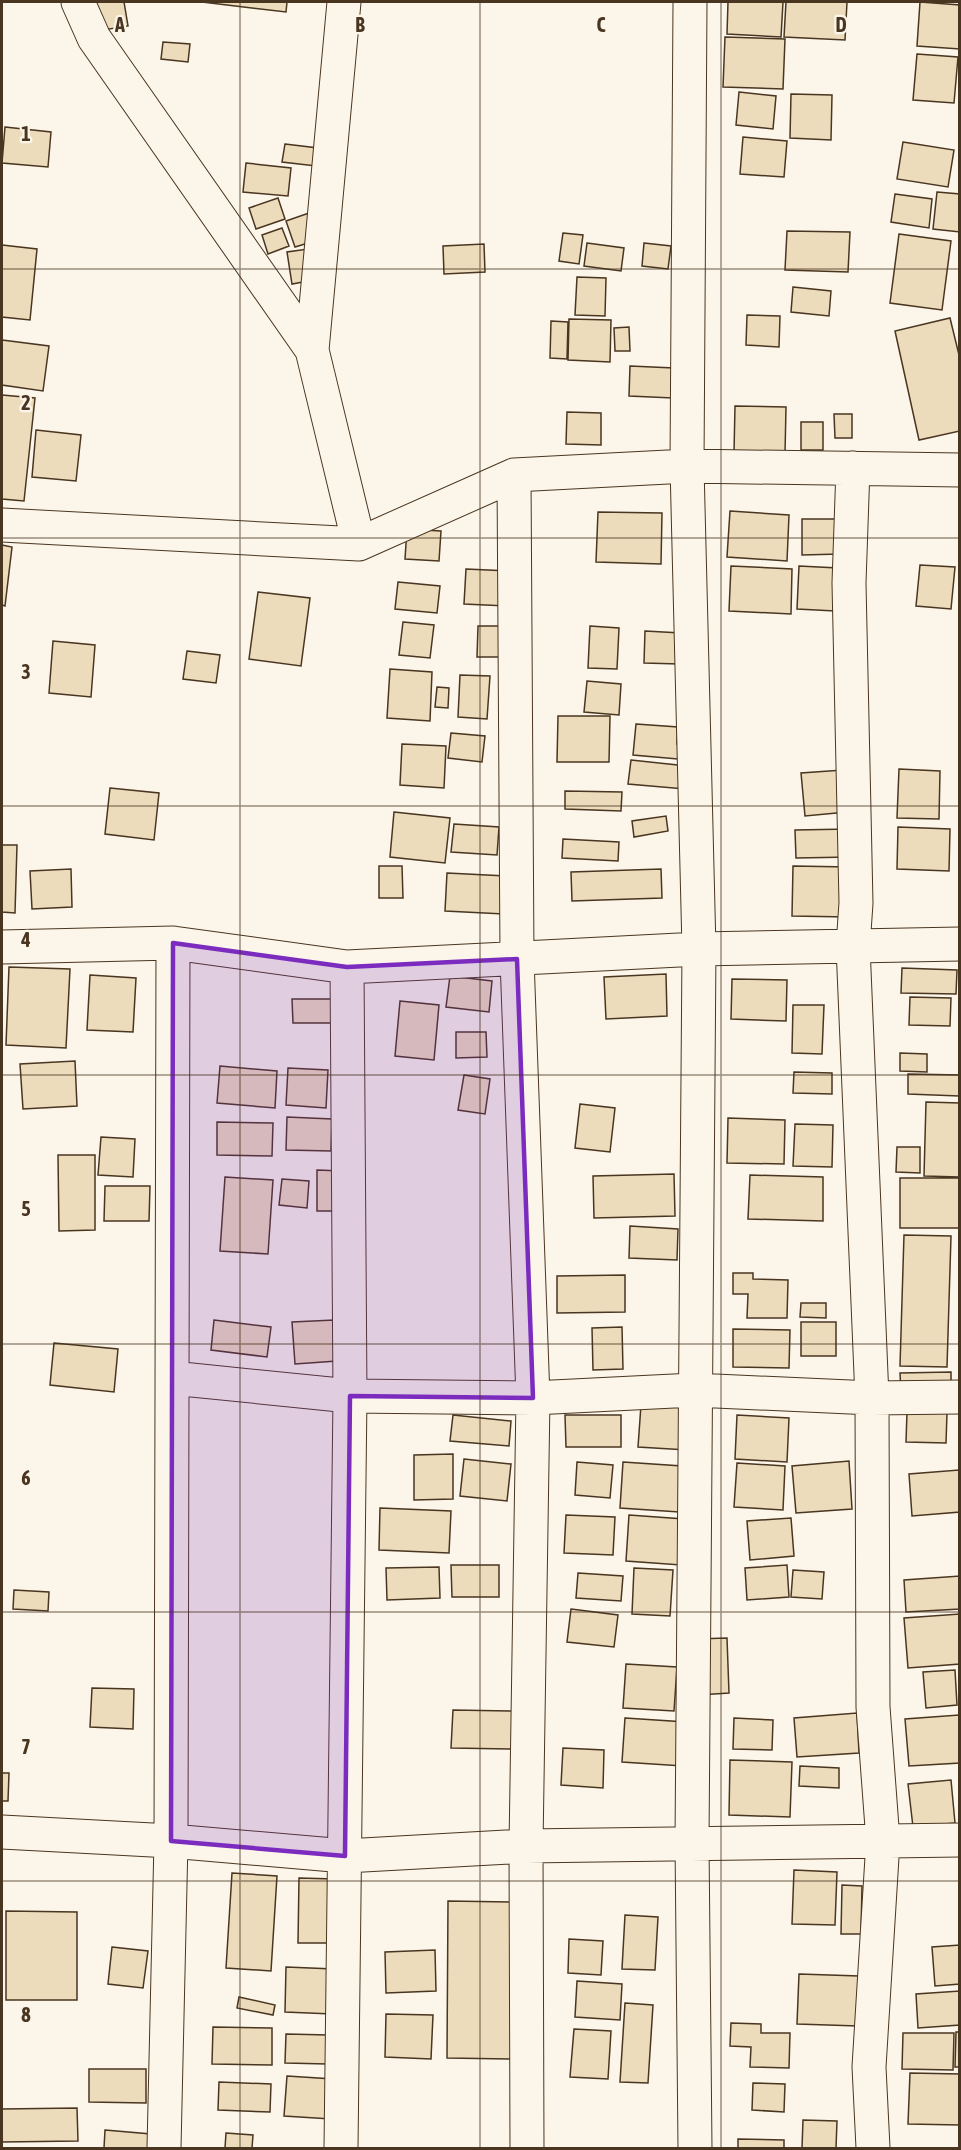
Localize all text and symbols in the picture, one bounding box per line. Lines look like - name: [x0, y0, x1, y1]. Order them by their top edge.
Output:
- text: A: [114, 13, 125, 36]
- text: B: [355, 13, 365, 36]
- text: C: [597, 13, 606, 36]
- text: D: [835, 13, 847, 36]
- text: 1: [21, 122, 31, 145]
- text: 2: [21, 391, 31, 414]
- text: 3: [21, 660, 31, 683]
- text: 4: [20, 928, 31, 951]
- text: 5: [21, 1197, 31, 1220]
- text: 6: [21, 1466, 31, 1489]
- text: 7: [21, 1735, 31, 1758]
- text: 8: [21, 2003, 31, 2026]

